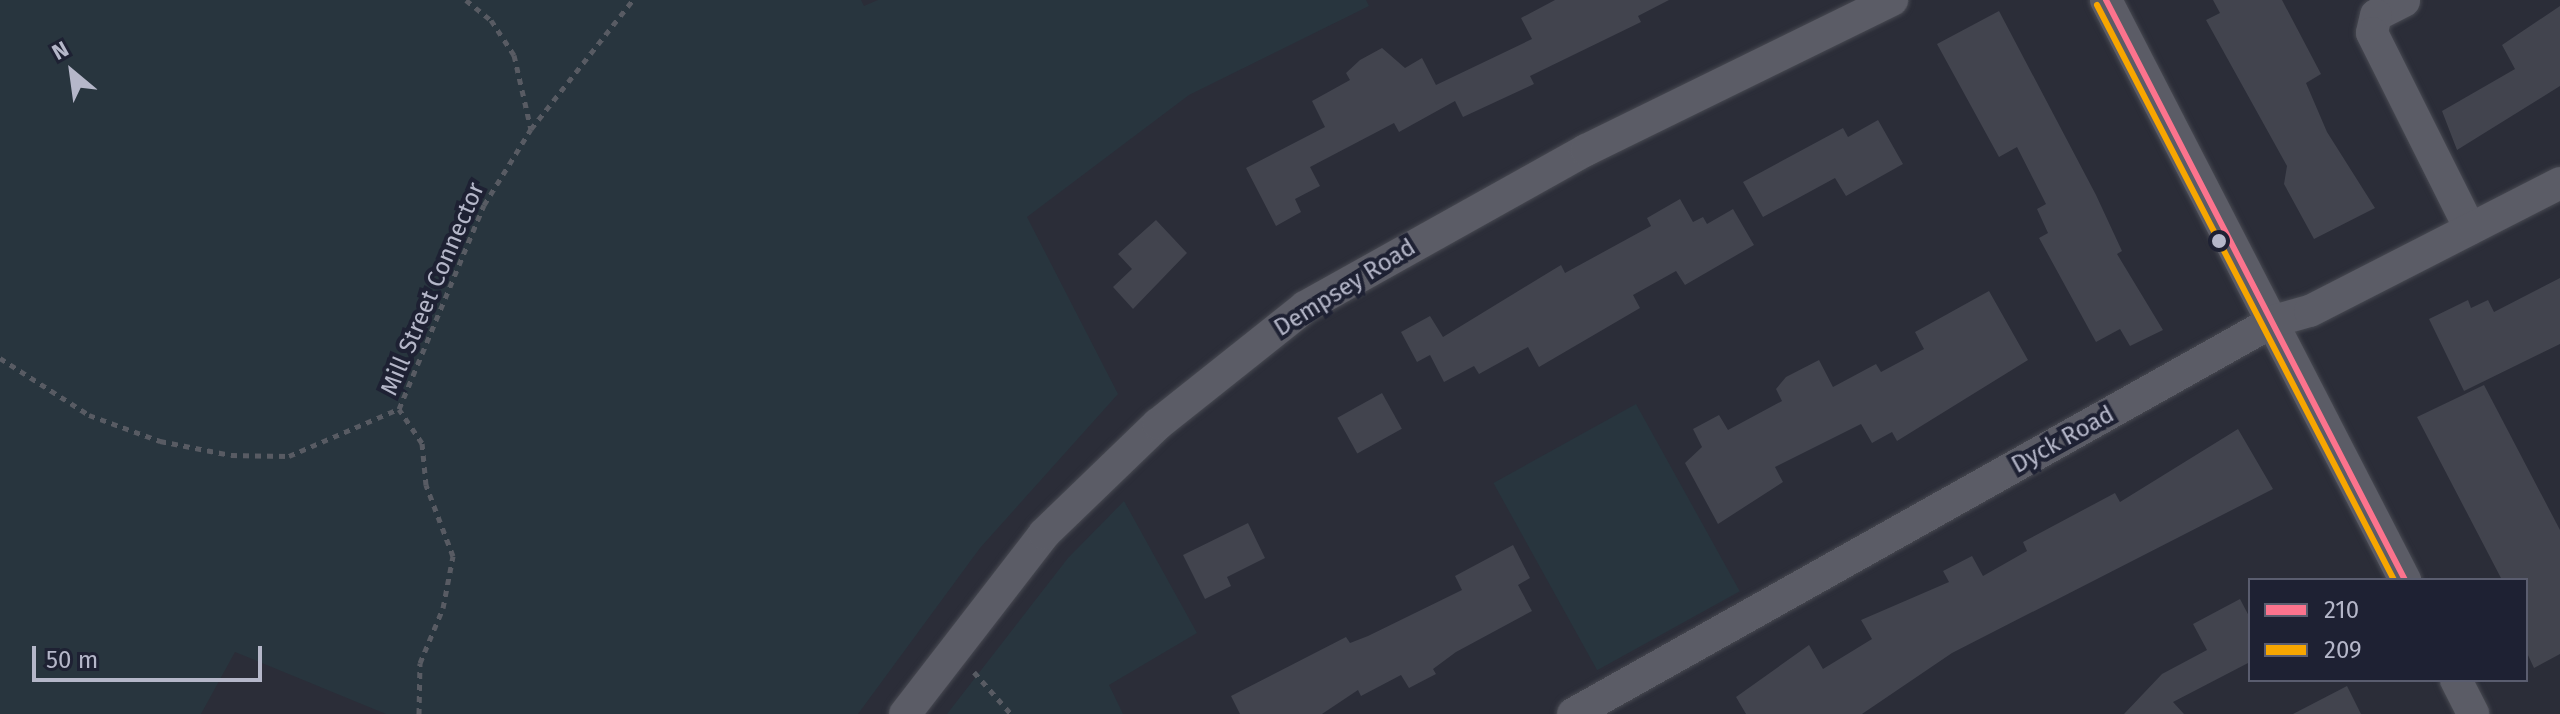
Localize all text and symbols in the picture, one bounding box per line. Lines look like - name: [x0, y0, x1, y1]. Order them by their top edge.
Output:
- north arrow: [32, 32, 112, 112]
- text: N: [47, 35, 73, 66]
- street label: Mill Street Connector: [375, 178, 491, 400]
- street label: Dempsey Road: [1269, 233, 1421, 343]
- unlabelled marker: [2211, 233, 2227, 249]
- street label: Dyck Road: [2007, 400, 2119, 480]
- legend: [2248, 578, 2528, 682]
- text: 210: [2324, 596, 2359, 624]
- scale bar: [36, 630, 266, 680]
- text: 209: [2324, 636, 2362, 664]
- text: 50 m: [46, 646, 98, 674]

